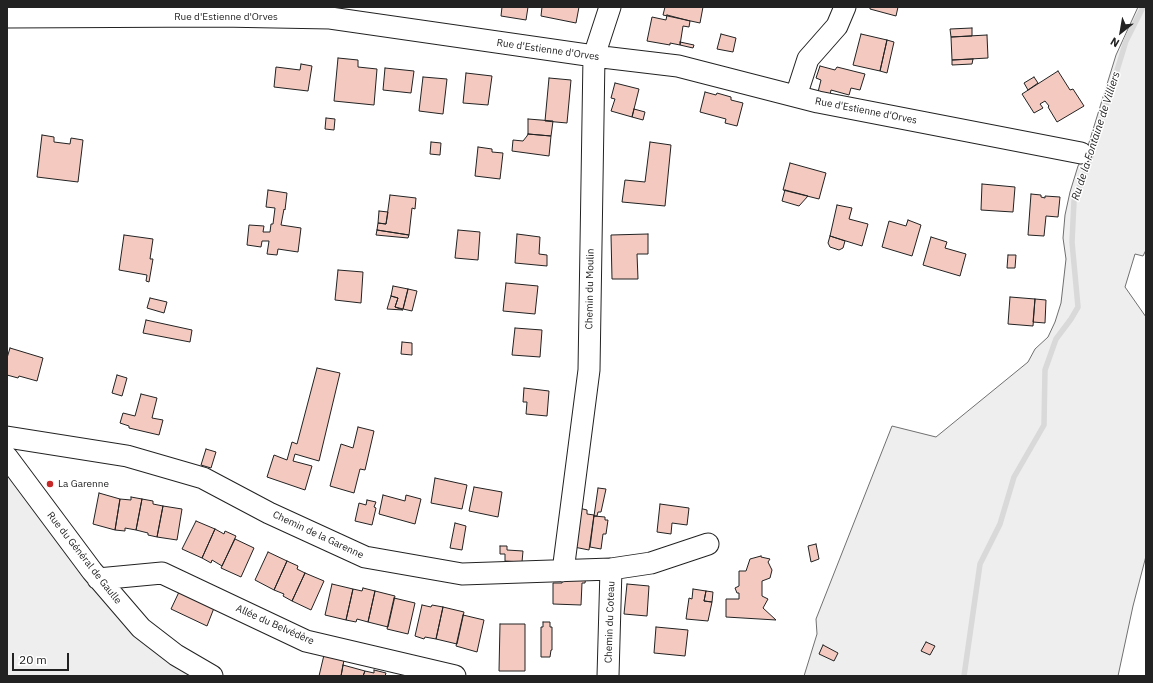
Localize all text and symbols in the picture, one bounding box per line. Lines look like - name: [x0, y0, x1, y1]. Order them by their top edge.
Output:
- street label: Rue d'Estienne d'Orves: [174, 11, 278, 23]
- north arrow: [1101, 12, 1141, 52]
- text: N: [1108, 34, 1122, 50]
- street label: Rue d'Estienne d'Orves: [496, 37, 600, 63]
- water label: Ru de la Fontaine de Villiers: [1069, 70, 1123, 202]
- street label: Rue d'Estienne d'Orves: [814, 95, 918, 127]
- street label: Chemin du Moulin: [583, 249, 597, 329]
- place label: La Garenne: [58, 478, 109, 490]
- marker: La Garenne: [45, 479, 55, 489]
- street label: Rue du Général de Gaulle: [44, 509, 124, 607]
- street label: Chemin de la Garenne: [271, 509, 365, 561]
- street label: Chemin du Coteau: [603, 581, 617, 663]
- street label: Allée du Belvédère: [234, 602, 316, 648]
- scale bar: [14, 645, 71, 671]
- text: 20 m: [19, 652, 47, 667]

